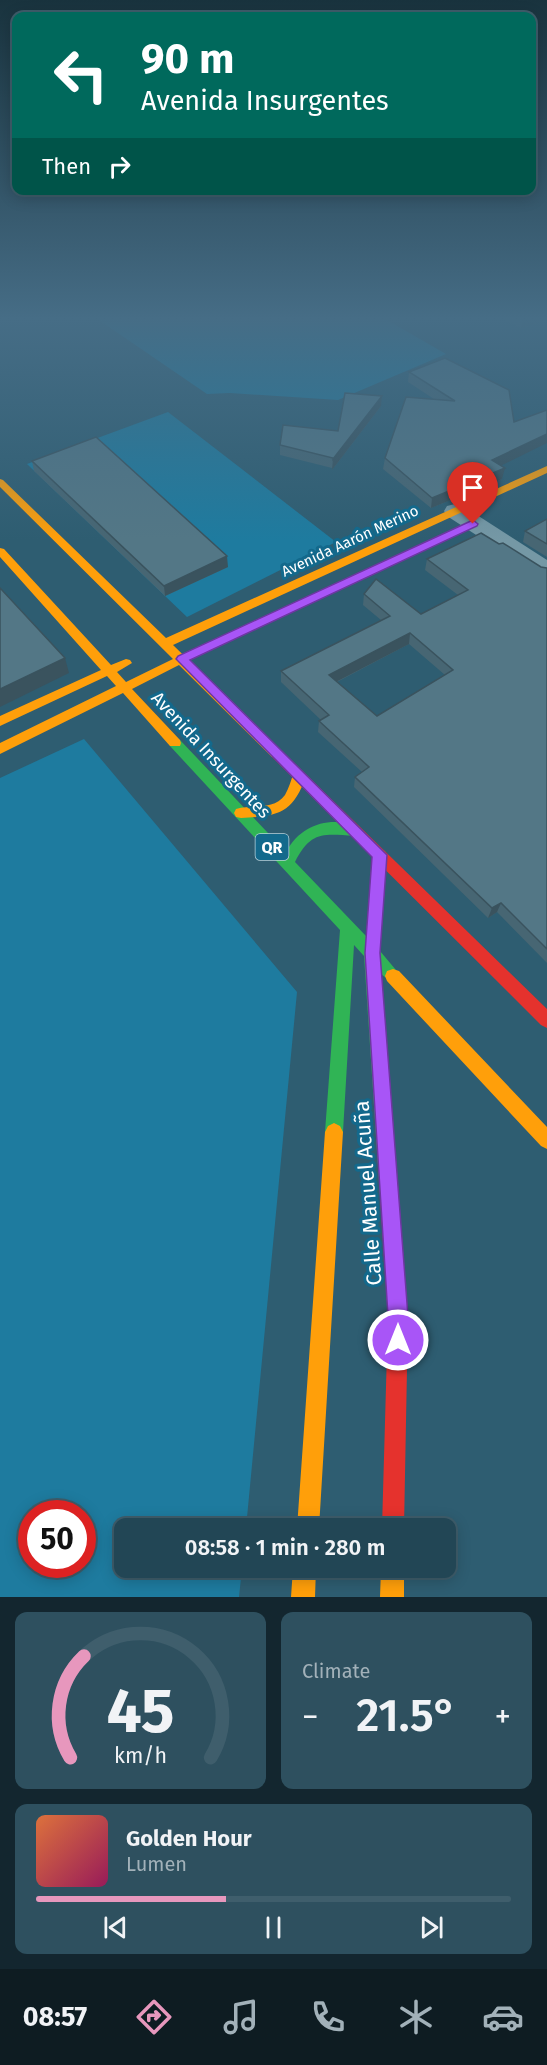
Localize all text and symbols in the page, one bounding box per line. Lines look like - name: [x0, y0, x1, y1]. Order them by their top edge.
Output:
- text: 90 m: [141, 34, 235, 84]
- icon: left: [42, 36, 120, 114]
- text: Avenida Insurgentes: [141, 85, 389, 117]
- icon: right: [103, 150, 136, 183]
- text: Then: [42, 153, 91, 180]
- pin: [447, 462, 498, 524]
- icon: arrive: [456, 471, 489, 504]
- street label: Avenida Aarón Merino: [279, 501, 421, 581]
- street label: Avenida Insurgentes: [147, 687, 275, 823]
- road number: QR: [256, 834, 288, 860]
- street label: Calle Manuel Acuña: [349, 1100, 387, 1286]
- position arrow: [366, 1308, 430, 1372]
- speed limit sign: 50: [18, 1500, 96, 1578]
- text: 08:58 · 1 min · 280 m: [185, 1534, 385, 1561]
- text: Climate: [302, 1659, 370, 1683]
- text: 45: [106, 1674, 175, 1749]
- text: 21.5°: [356, 1689, 457, 1743]
- text: −: [302, 1697, 319, 1737]
- text: +: [495, 1697, 511, 1737]
- text: km/h: [114, 1743, 167, 1769]
- text: Golden Hour: [126, 1825, 252, 1852]
- text: Lumen: [126, 1852, 187, 1876]
- icon: previous: [99, 1911, 132, 1944]
- icon: pause: [257, 1911, 290, 1944]
- icon: next: [415, 1911, 448, 1944]
- icon: directions: [133, 1996, 175, 2038]
- icon: music: [220, 1996, 262, 2038]
- icon: phone: [307, 1996, 349, 2038]
- icon: climate: [395, 1996, 437, 2038]
- icon: car: [482, 1996, 524, 2038]
- text: 08:57: [23, 2001, 87, 2033]

